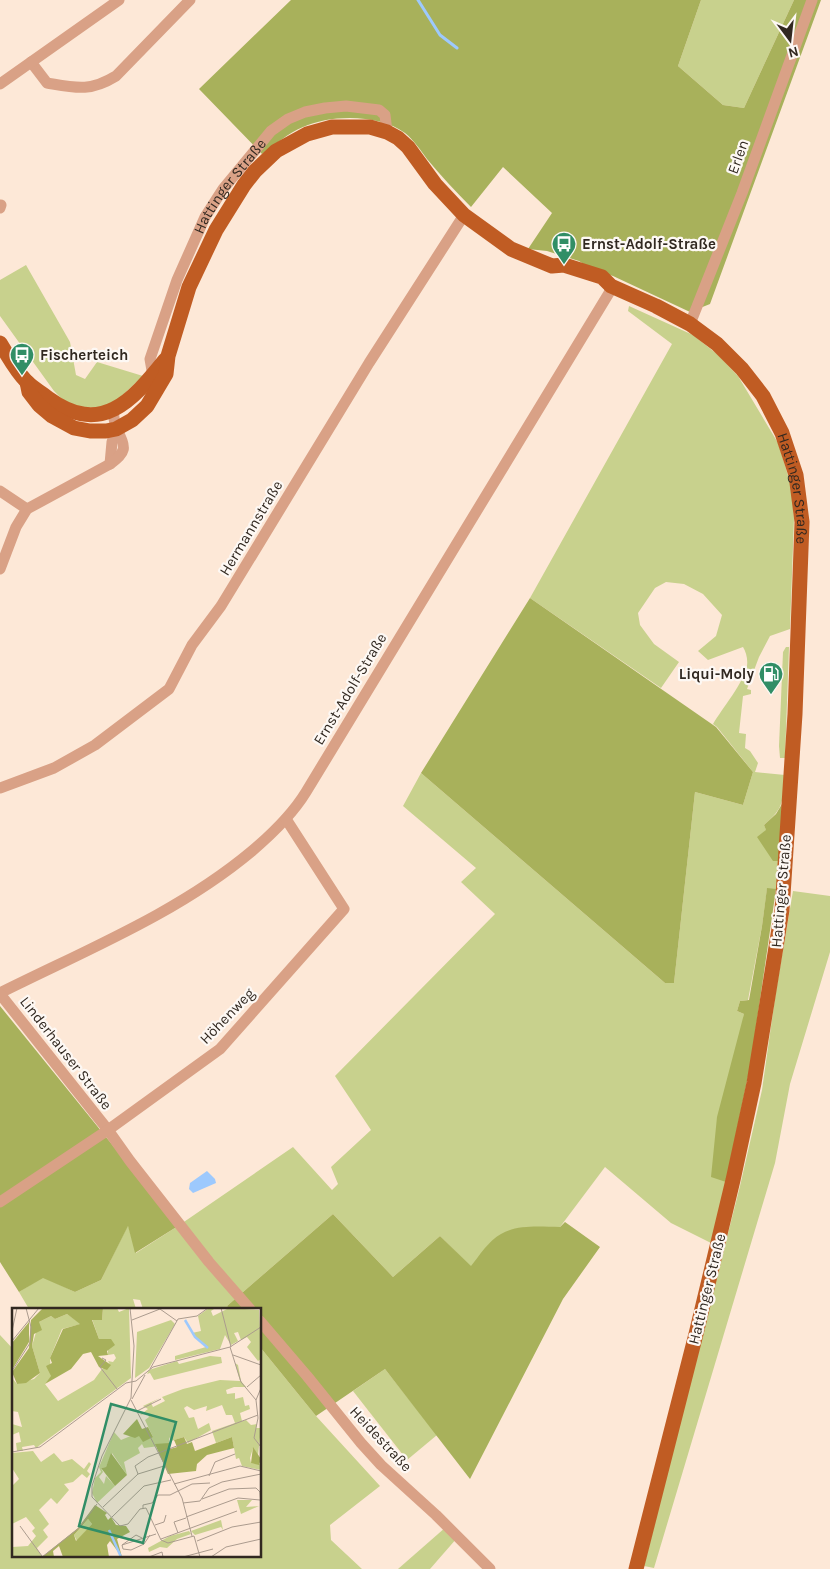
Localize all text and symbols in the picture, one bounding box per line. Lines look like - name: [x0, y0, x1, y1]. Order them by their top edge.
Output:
- north arrow: [765, 15, 815, 65]
- text: N: [786, 43, 800, 62]
- street label: Hattinger Straße: [190, 135, 270, 237]
- street label: Erlen: [724, 138, 752, 176]
- bus stop icon: Ernst-Adolf-Straße: [551, 231, 577, 265]
- place label: Ernst-Adolf-Straße: [582, 235, 716, 253]
- bus stop icon: Fischerteich: [9, 342, 35, 376]
- place label: Fischerteich: [40, 346, 128, 364]
- street label: Hattinger Straße: [773, 430, 811, 544]
- street label: Hermannstraße: [216, 477, 286, 579]
- street label: Ernst-Adolf-Straße: [310, 630, 390, 748]
- fuel station icon: Liqui-Moly: [758, 661, 784, 695]
- place label: Liqui-Moly: [679, 665, 754, 683]
- street label: Hattinger Straße: [767, 834, 795, 948]
- street label: Höhenweg: [196, 984, 259, 1048]
- street label: Linderhauser Straße: [16, 993, 116, 1113]
- street label: Hattinger Straße: [685, 1232, 729, 1346]
- inset map: [12, 1308, 261, 1556]
- street label: Heidestraße: [346, 1403, 416, 1475]

